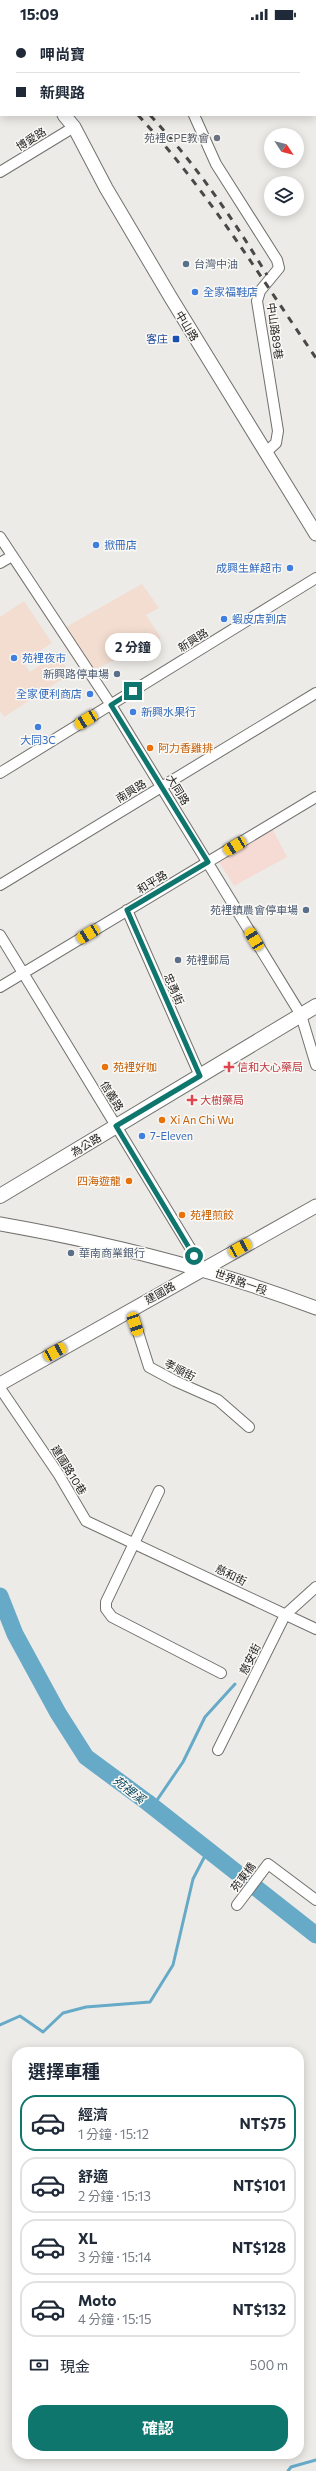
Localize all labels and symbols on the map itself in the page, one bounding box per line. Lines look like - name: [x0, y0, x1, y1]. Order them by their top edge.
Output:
- street label: 博愛路: [13, 124, 48, 153]
- north arrow: [264, 128, 304, 168]
- place label: 苑裡CPE教會: [144, 131, 209, 144]
- marker: 苑裡CPE教會: [212, 133, 222, 143]
- place label: 台灣中油: [194, 257, 238, 270]
- marker: 台灣中油: [181, 259, 191, 269]
- place label: 全家福鞋店: [203, 285, 258, 298]
- marker: 全家福鞋店: [190, 287, 200, 297]
- street label: 中山路89巷: [265, 302, 286, 360]
- street label: 中山路: [173, 308, 201, 343]
- place label: 客庄: [146, 332, 168, 345]
- marker: 客庄: [171, 334, 181, 344]
- place label: 掀冊店: [104, 538, 137, 551]
- marker: 掀冊店: [91, 540, 101, 550]
- place label: 成興生鮮超市: [216, 561, 282, 574]
- marker: 成興生鮮超市: [285, 563, 295, 573]
- place label: 蝦皮店到店: [232, 612, 287, 625]
- marker: 蝦皮店到店: [219, 614, 229, 624]
- street label: 新興路: [175, 625, 210, 654]
- callout: 2 分鐘: [105, 633, 161, 661]
- place label: 苑裡夜市: [22, 651, 66, 664]
- marker: 苑裡夜市: [9, 653, 19, 663]
- place label: 新興路停車場: [43, 667, 109, 680]
- marker: 新興路停車場: [112, 669, 122, 679]
- route end: [124, 682, 142, 700]
- place label: 全家便利商店: [16, 687, 82, 700]
- marker: 全家便利商店: [85, 689, 95, 699]
- place label: 新興水果行: [141, 705, 196, 718]
- marker: 新興水果行: [128, 707, 138, 717]
- car: [73, 709, 99, 731]
- marker: 大同3C: [33, 722, 43, 732]
- place label: 大同3C: [20, 733, 56, 746]
- place label: 阿力香雞排: [158, 741, 213, 754]
- marker: 阿力香雞排: [145, 743, 155, 753]
- street label: 大同路: [164, 772, 192, 807]
- street label: 南興路: [113, 777, 148, 805]
- car: [222, 835, 248, 857]
- street label: 和平路: [134, 868, 169, 896]
- place label: 苑裡鎮農會停車場: [210, 903, 298, 916]
- marker: 苑裡鎮農會停車場: [301, 905, 311, 915]
- car: [75, 923, 101, 945]
- car: [243, 926, 265, 952]
- place label: 苑裡郵局: [186, 953, 230, 966]
- marker: 苑裡郵局: [173, 955, 183, 965]
- street label: 忠勇街: [162, 971, 187, 1007]
- place label: 苑裡好咖: [113, 1060, 157, 1073]
- place label: 信和大心藥局: [237, 1060, 303, 1073]
- marker: 苑裡好咖: [100, 1062, 110, 1072]
- marker: 信和大心藥局: [224, 1062, 234, 1072]
- street label: 信義路: [98, 1078, 126, 1113]
- place label: 大樹藥局: [200, 1093, 244, 1106]
- marker: 大樹藥局: [187, 1095, 197, 1105]
- place label: Xi An Chi Wu: [170, 1113, 234, 1126]
- marker: Xi An Chi Wu: [157, 1115, 167, 1125]
- place label: 7-Eleven: [150, 1129, 193, 1142]
- street label: 為公路: [68, 1131, 103, 1159]
- marker: 7-Eleven: [137, 1131, 147, 1141]
- place label: 四海遊龍: [77, 1174, 121, 1187]
- marker: 四海遊龍: [124, 1176, 134, 1186]
- place label: 苑裡煎餃: [190, 1208, 234, 1221]
- marker: 苑裡煎餃: [177, 1210, 187, 1220]
- car: [227, 1237, 253, 1259]
- place label: 華南商業銀行: [79, 1246, 145, 1259]
- route start: [185, 1247, 203, 1265]
- marker: 華南商業銀行: [66, 1248, 76, 1258]
- street label: 世界路一段: [213, 1266, 269, 1297]
- street label: 建國路: [142, 1279, 177, 1306]
- car: [126, 1311, 144, 1337]
- car: [42, 1341, 68, 1363]
- street label: 孝順街: [163, 1356, 198, 1383]
- street label: 建國路10巷: [49, 1443, 90, 1497]
- street label: 慈和街: [214, 1561, 249, 1588]
- street label: 慈安街: [236, 1641, 263, 1676]
- water label: 苑裡溪: [111, 1773, 150, 1807]
- street label: 苑東橋: [227, 1860, 258, 1894]

